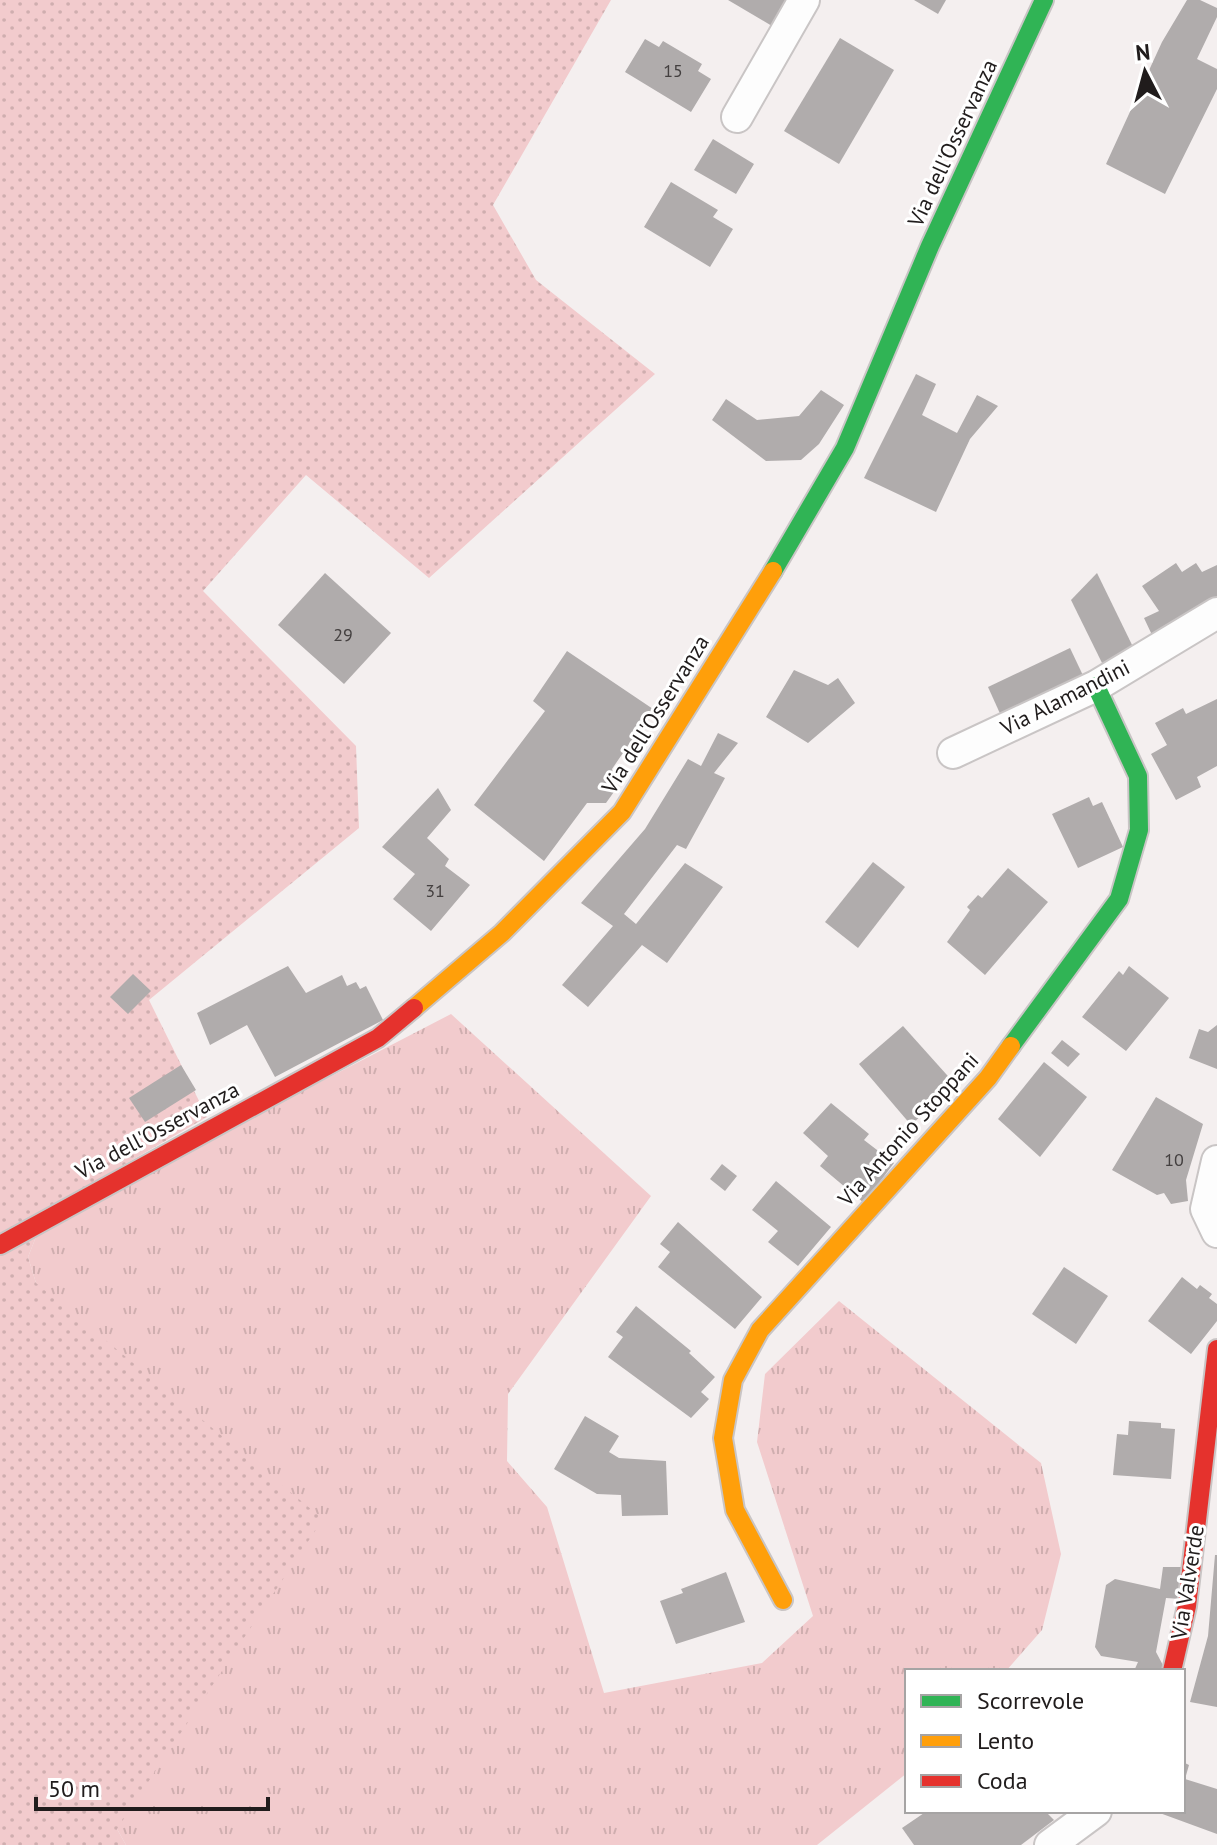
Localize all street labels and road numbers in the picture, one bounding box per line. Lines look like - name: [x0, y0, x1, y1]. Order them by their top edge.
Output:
- street label: Via dell'Osservanza: [901, 55, 1003, 232]
- street label: Via dell'Osservanza: [595, 630, 715, 799]
- street label: Via Alamandini: [995, 652, 1134, 742]
- street label: Via Antonio Stoppani: [831, 1046, 984, 1212]
- street label: Via dell'Osservanza: [69, 1075, 244, 1185]
- street label: Via Valverde: [1164, 1523, 1210, 1642]

